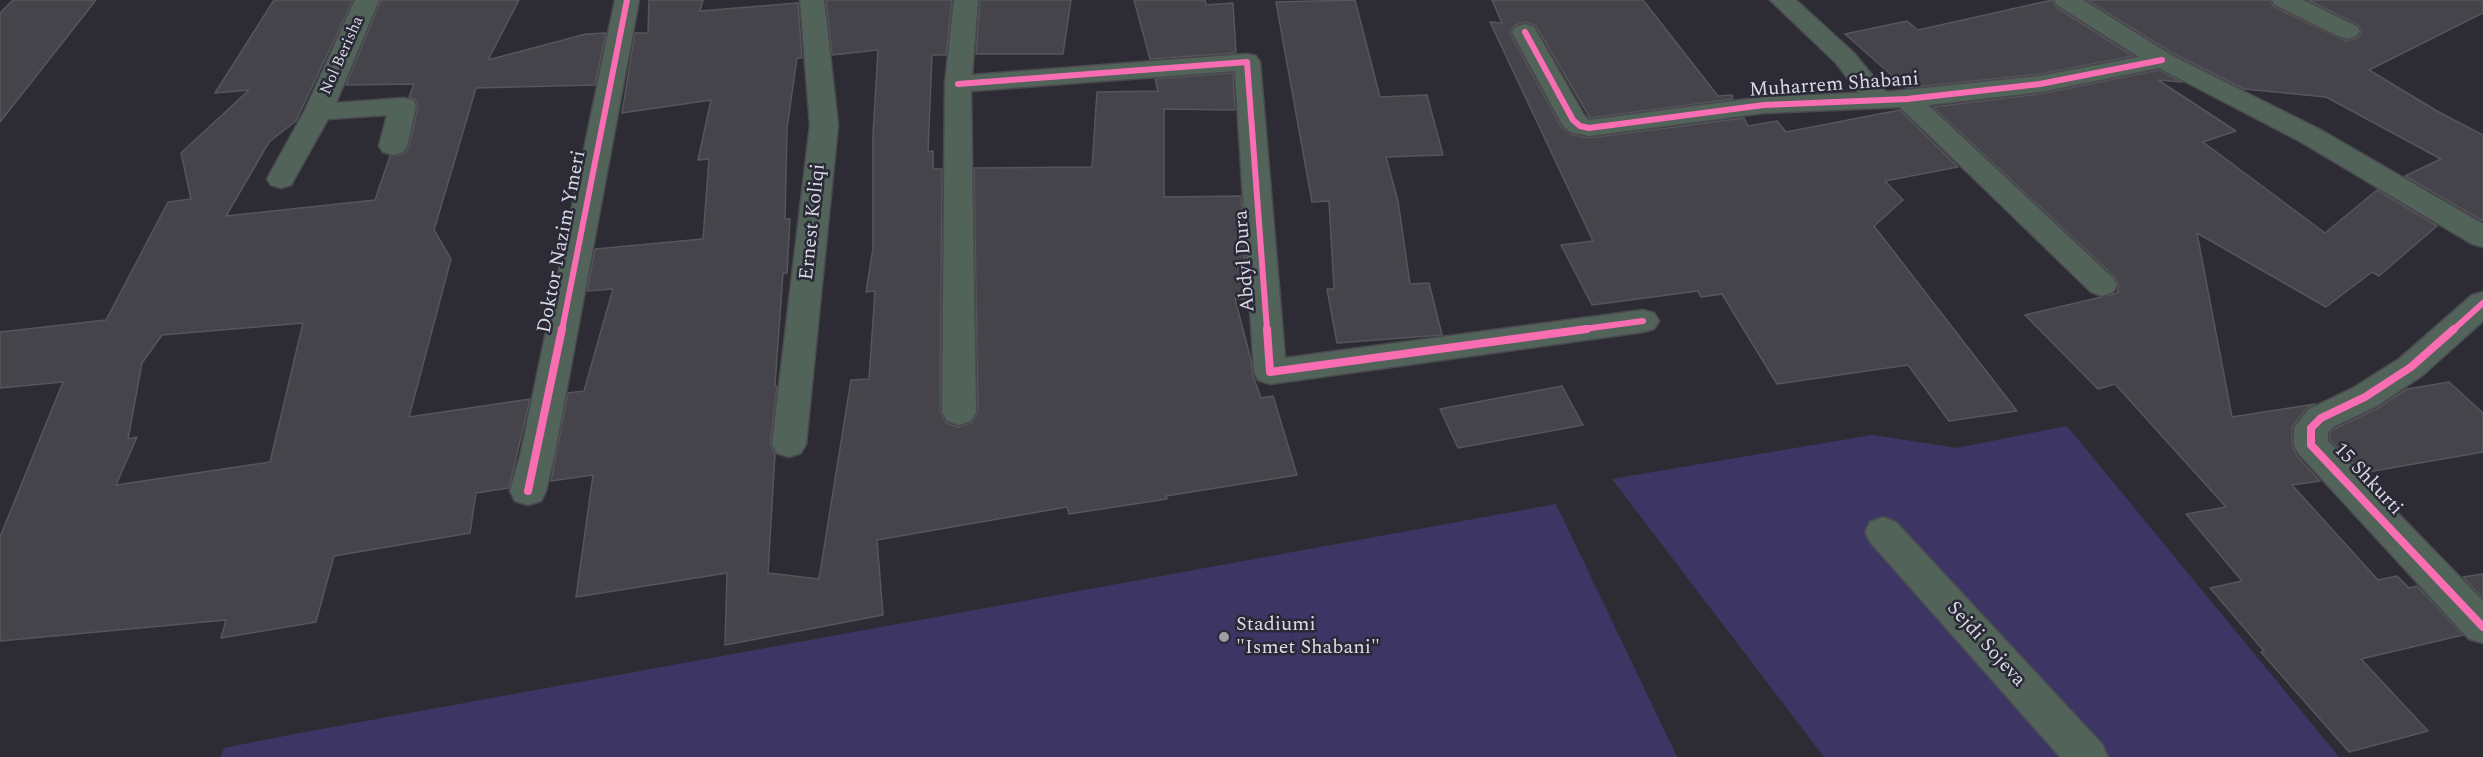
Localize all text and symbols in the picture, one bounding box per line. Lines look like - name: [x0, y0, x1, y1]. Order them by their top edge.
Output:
- street label: Nol Berisha: [317, 14, 369, 98]
- street label: Muharrem Shabani: [1748, 68, 1920, 104]
- street label: Doktor Nazim Ymeri: [533, 149, 593, 335]
- street label: Ernest Koliqi: [796, 162, 832, 282]
- street label: Abdyl Dura: [1230, 209, 1262, 313]
- street label: 15 Shkurti: [2327, 439, 2407, 521]
- street label: Sejdi Sojeva: [1940, 597, 2030, 693]
- place label: Stadiumi "Ismet Shabani": [1236, 614, 1380, 661]
- marker: Stadiumi "Ismet Shabani": [1217, 630, 1231, 644]

